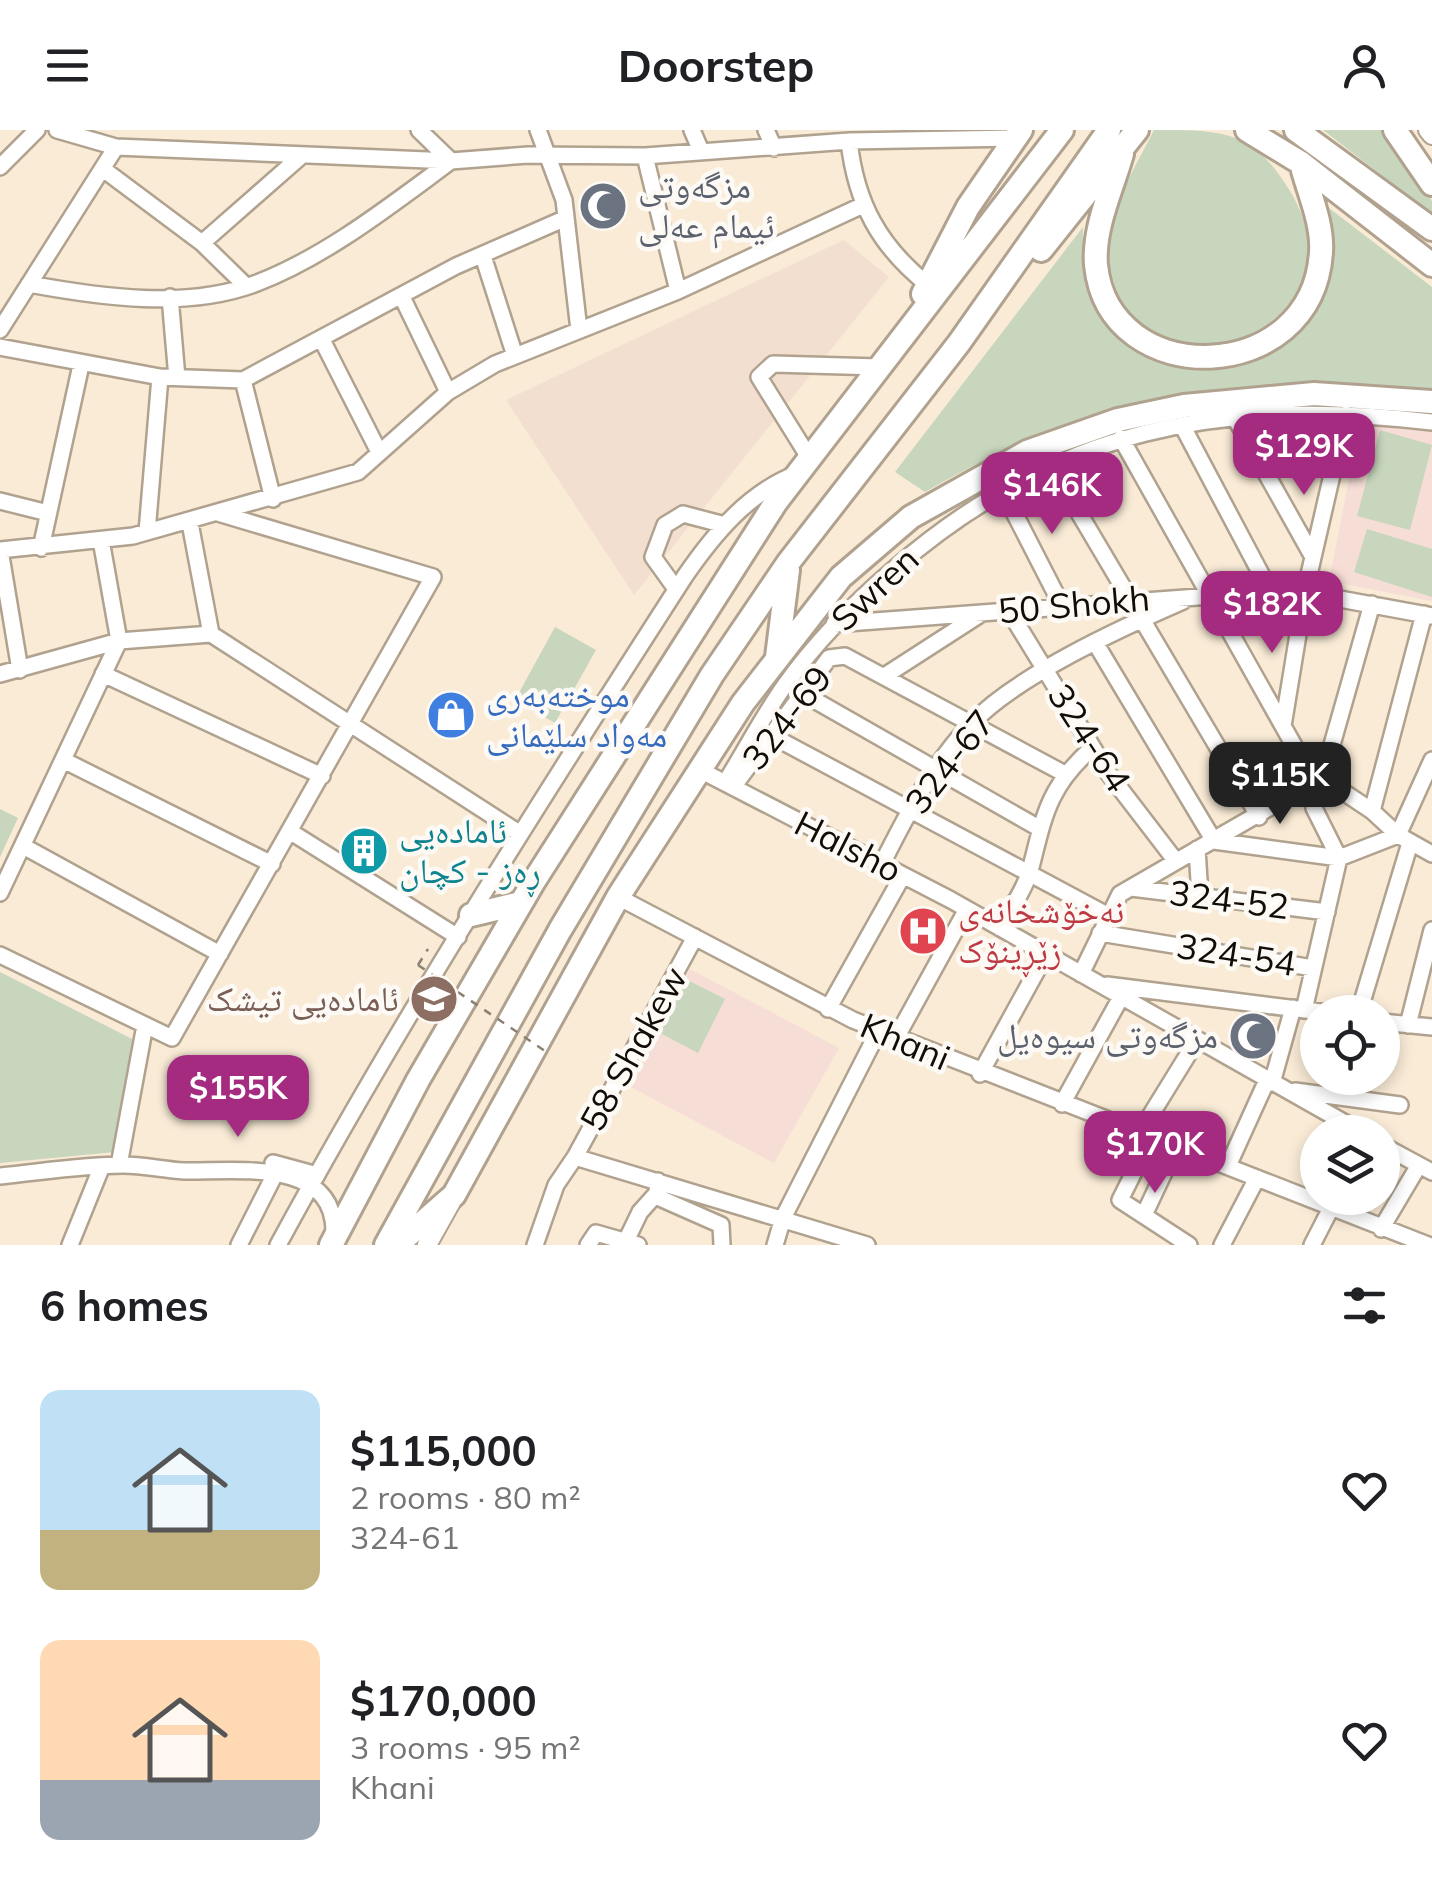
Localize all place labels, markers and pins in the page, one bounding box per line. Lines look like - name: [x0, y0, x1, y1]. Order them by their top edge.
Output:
- place label: مزگەوتی ئیمام عەلی: [638, 163, 775, 249]
- mosque icon: مزگەوتی ئیمام عەلی: [577, 180, 629, 232]
- pin: $129K: [1234, 413, 1374, 498]
- pin: $146K: [982, 452, 1122, 537]
- pin: $182K: [1202, 571, 1342, 656]
- place label: موختەبەری مەواد سلێمانی: [486, 672, 667, 756]
- shop icon: موختەبەری مەواد سلێمانی: [425, 689, 477, 741]
- pin: $115K: [1210, 742, 1350, 827]
- place label: ئامادەیی ڕەز - کچان: [399, 808, 541, 898]
- building icon: ئامادەیی ڕەز - کچان: [338, 825, 390, 877]
- place label: نەخۆشخانەی زێڕینۆک: [958, 888, 1124, 978]
- hospital icon: نەخۆشخانەی زێڕینۆک: [897, 905, 949, 957]
- school or university icon: ئامادەیی تیشک: [408, 973, 460, 1025]
- place label: ئامادەیی تیشک: [207, 976, 399, 1020]
- mosque icon: مزگەوتی سیوەیل: [1227, 1010, 1279, 1062]
- place label: مزگەوتی سیوەیل: [997, 1013, 1218, 1057]
- pin: $155K: [168, 1055, 308, 1140]
- pin: $170K: [1085, 1111, 1225, 1196]

